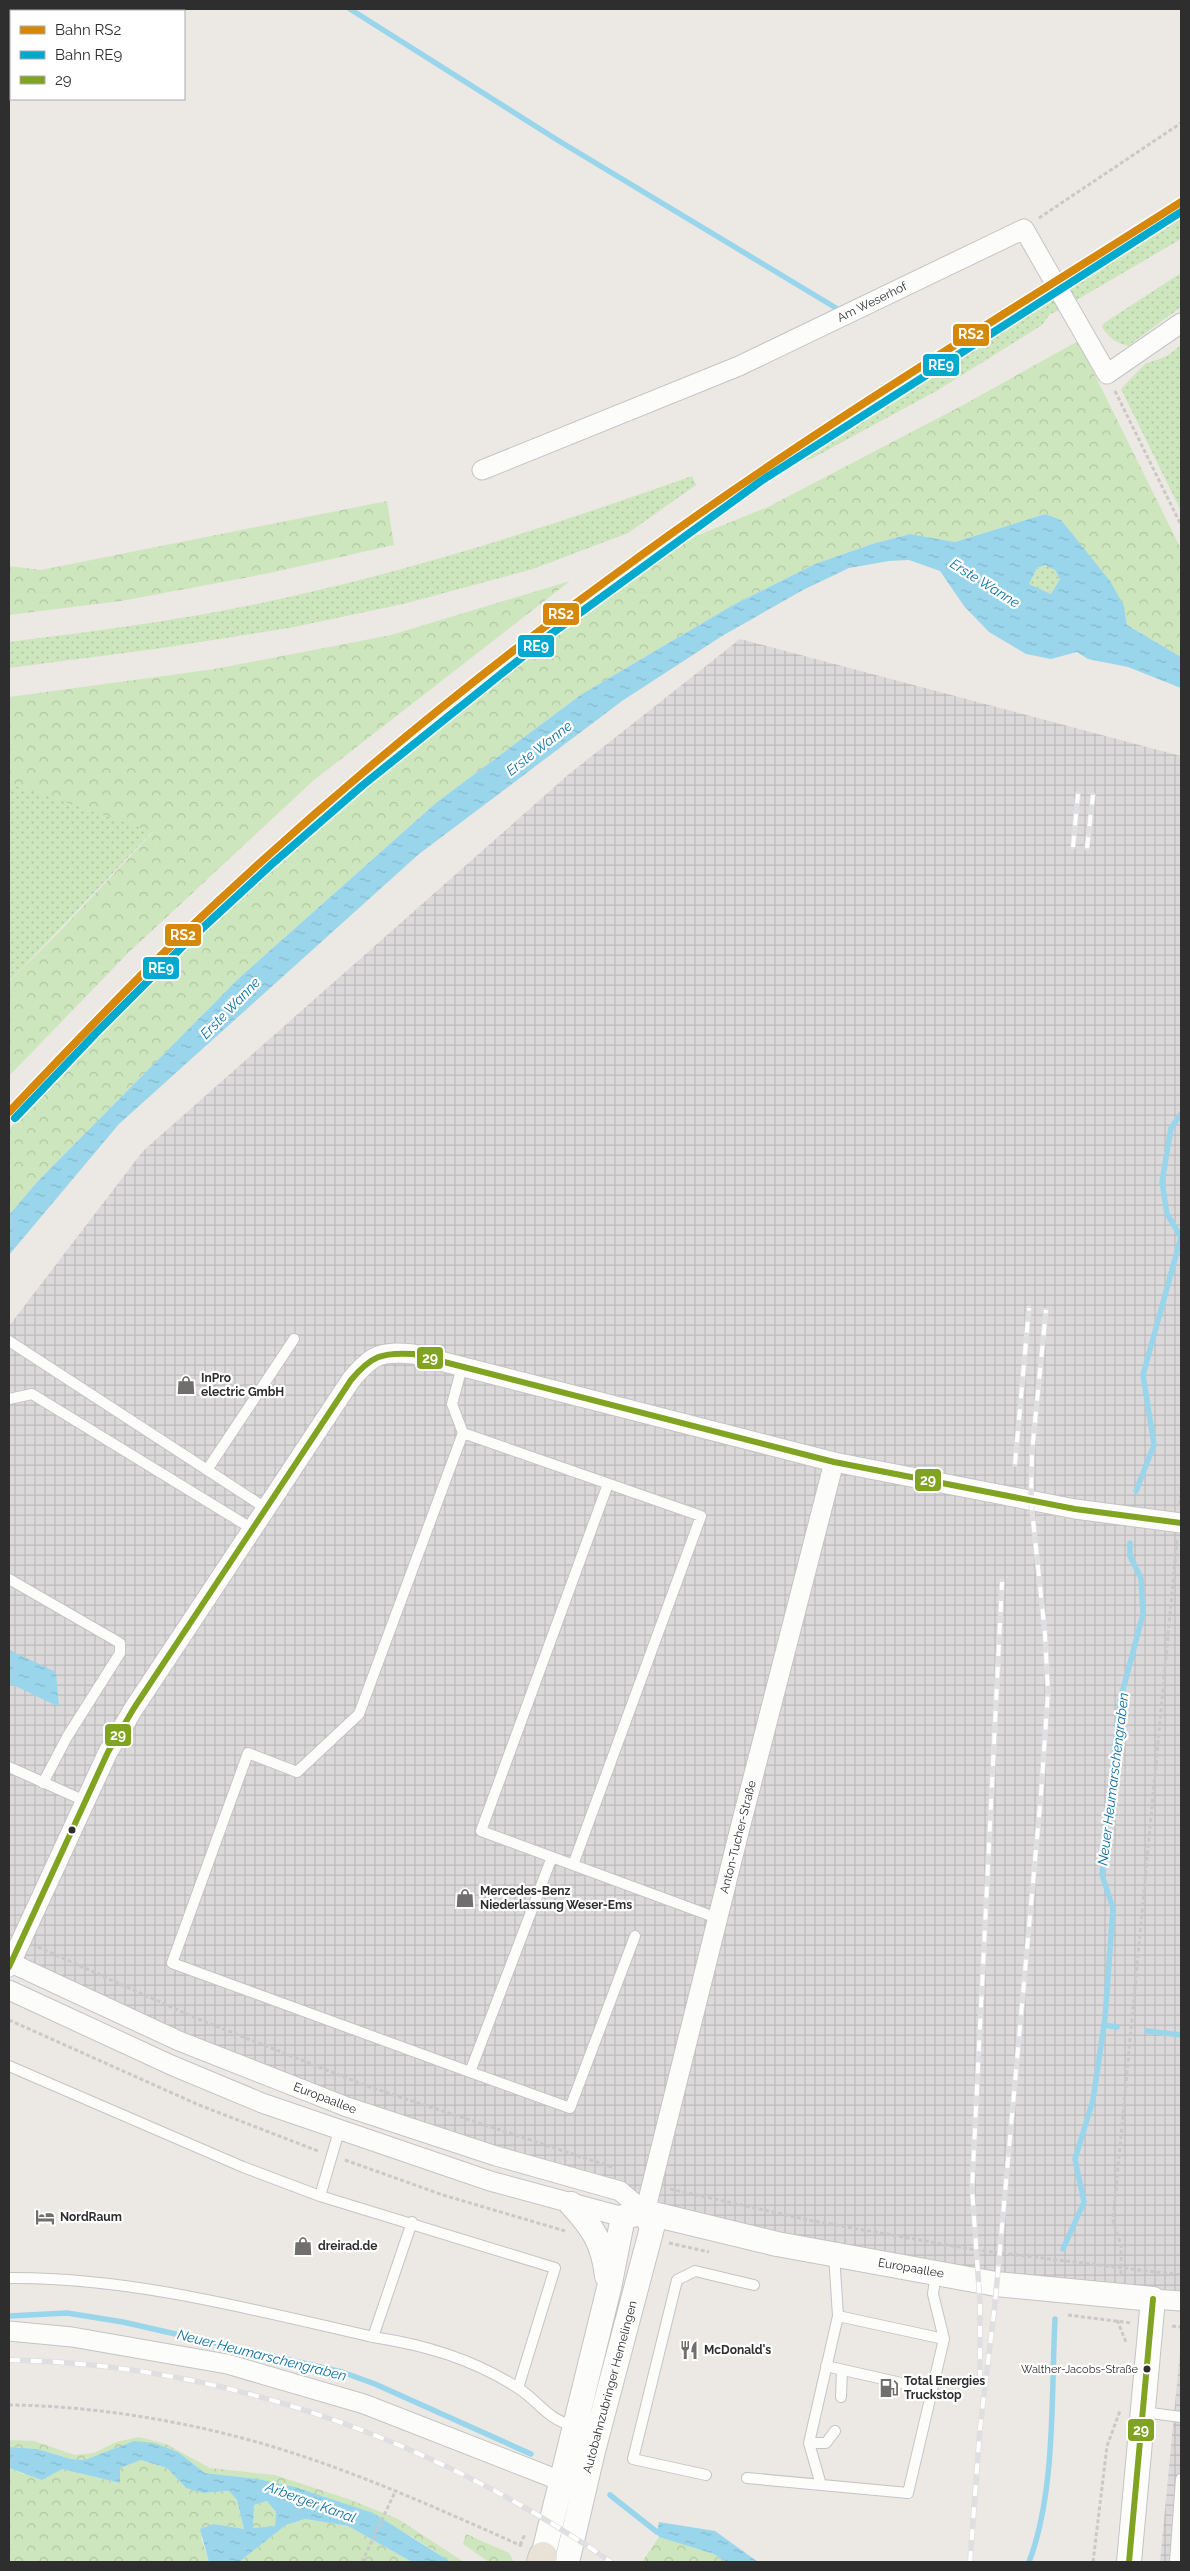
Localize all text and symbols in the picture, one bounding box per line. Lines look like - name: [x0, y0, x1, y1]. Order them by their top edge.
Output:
- legend: [10, 10, 185, 100]
- text: Bahn RS2: [55, 21, 121, 39]
- text: Bahn RE9: [55, 46, 122, 64]
- text: 29: [55, 71, 72, 89]
- street label: Am Weserhof: [835, 279, 910, 325]
- line badge: RS2: [952, 323, 990, 347]
- text: RS2: [958, 326, 984, 342]
- line badge: RE9: [922, 353, 960, 377]
- text: RE9: [928, 357, 954, 373]
- water label: Erste Wanne: [947, 555, 1023, 611]
- line badge: RS2: [542, 602, 580, 626]
- text: RS2: [548, 606, 574, 622]
- line badge: RE9: [517, 634, 555, 658]
- text: RE9: [523, 638, 549, 654]
- water label: Erste Wanne: [503, 717, 575, 779]
- line badge: RS2: [164, 923, 202, 947]
- text: RS2: [170, 927, 196, 943]
- line badge: RE9: [142, 956, 180, 980]
- text: RE9: [148, 960, 174, 976]
- water label: Erste Wanne: [197, 974, 264, 1042]
- line badge: 29: [416, 1346, 444, 1370]
- text: 29: [422, 1350, 438, 1366]
- place label: InPro electric GmbH: [201, 1371, 284, 1399]
- shop icon: InPro electric GmbH: [175, 1374, 197, 1396]
- line badge: 29: [914, 1468, 942, 1492]
- text: 29: [920, 1472, 936, 1488]
- water label: Neuer Heumarschengraben: [1094, 1692, 1132, 1866]
- line badge: 29: [104, 1723, 132, 1747]
- text: 29: [110, 1727, 126, 1743]
- street label: Anton-Tucher-Straße: [717, 1779, 759, 1895]
- unlabelled marker: [67, 1825, 77, 1835]
- place label: Mercedes-Benz Niederlassung Weser-Ems: [480, 1884, 632, 1912]
- shop icon: Mercedes-Benz Niederlassung Weser-Ems: [454, 1887, 476, 1909]
- street label: Europaallee: [291, 2080, 359, 2116]
- hotel icon: NordRaum: [34, 2206, 56, 2228]
- place label: NordRaum: [60, 2210, 122, 2224]
- shop icon: dreirad.de: [292, 2235, 314, 2257]
- place label: dreirad.de: [318, 2239, 377, 2253]
- street label: Europaallee: [877, 2255, 945, 2281]
- street label: Autobahnzubringer Hemelingen: [580, 2299, 640, 2475]
- water label: Neuer Heumarschengraben: [176, 2326, 348, 2384]
- restaurant icon: McDonald's: [678, 2339, 700, 2361]
- place label: McDonald's: [704, 2343, 771, 2357]
- place label: Walther-Jacobs-Straße: [1021, 2363, 1139, 2376]
- marker: Walther-Jacobs-Straße: [1142, 2364, 1152, 2374]
- place label: Total Energies Truckstop: [904, 2374, 985, 2402]
- fuel station icon: Total Energies Truckstop: [878, 2377, 900, 2399]
- line badge: 29: [1127, 2418, 1155, 2442]
- text: 29: [1133, 2422, 1149, 2438]
- water label: Arberger Kanal: [263, 2478, 358, 2526]

